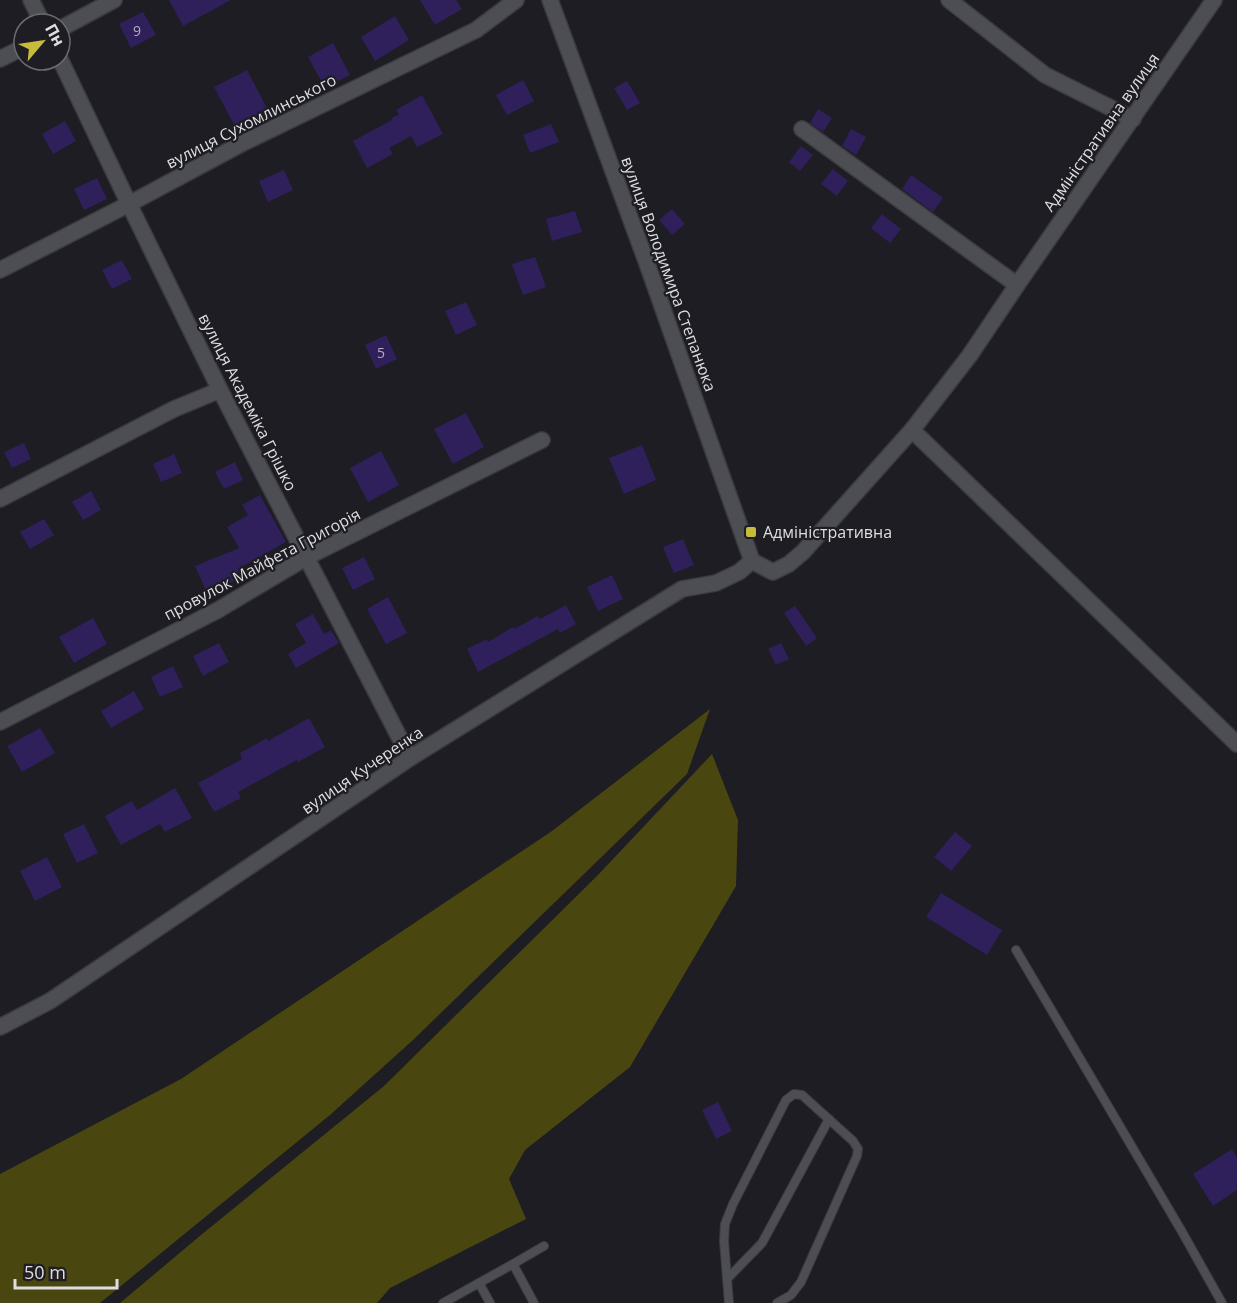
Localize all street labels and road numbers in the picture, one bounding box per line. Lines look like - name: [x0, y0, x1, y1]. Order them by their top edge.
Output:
- street label: Адміністративна вулиця: [1038, 48, 1164, 216]
- street label: вулиця Сухомлинського: [162, 68, 340, 174]
- street label: вулиця Володимира Степанюка: [616, 154, 722, 394]
- street label: вулиця Академіка Грішко: [194, 310, 302, 494]
- street label: провулок Майфета Григорія: [160, 503, 364, 625]
- street label: вулиця Кучеренка: [297, 721, 427, 819]

